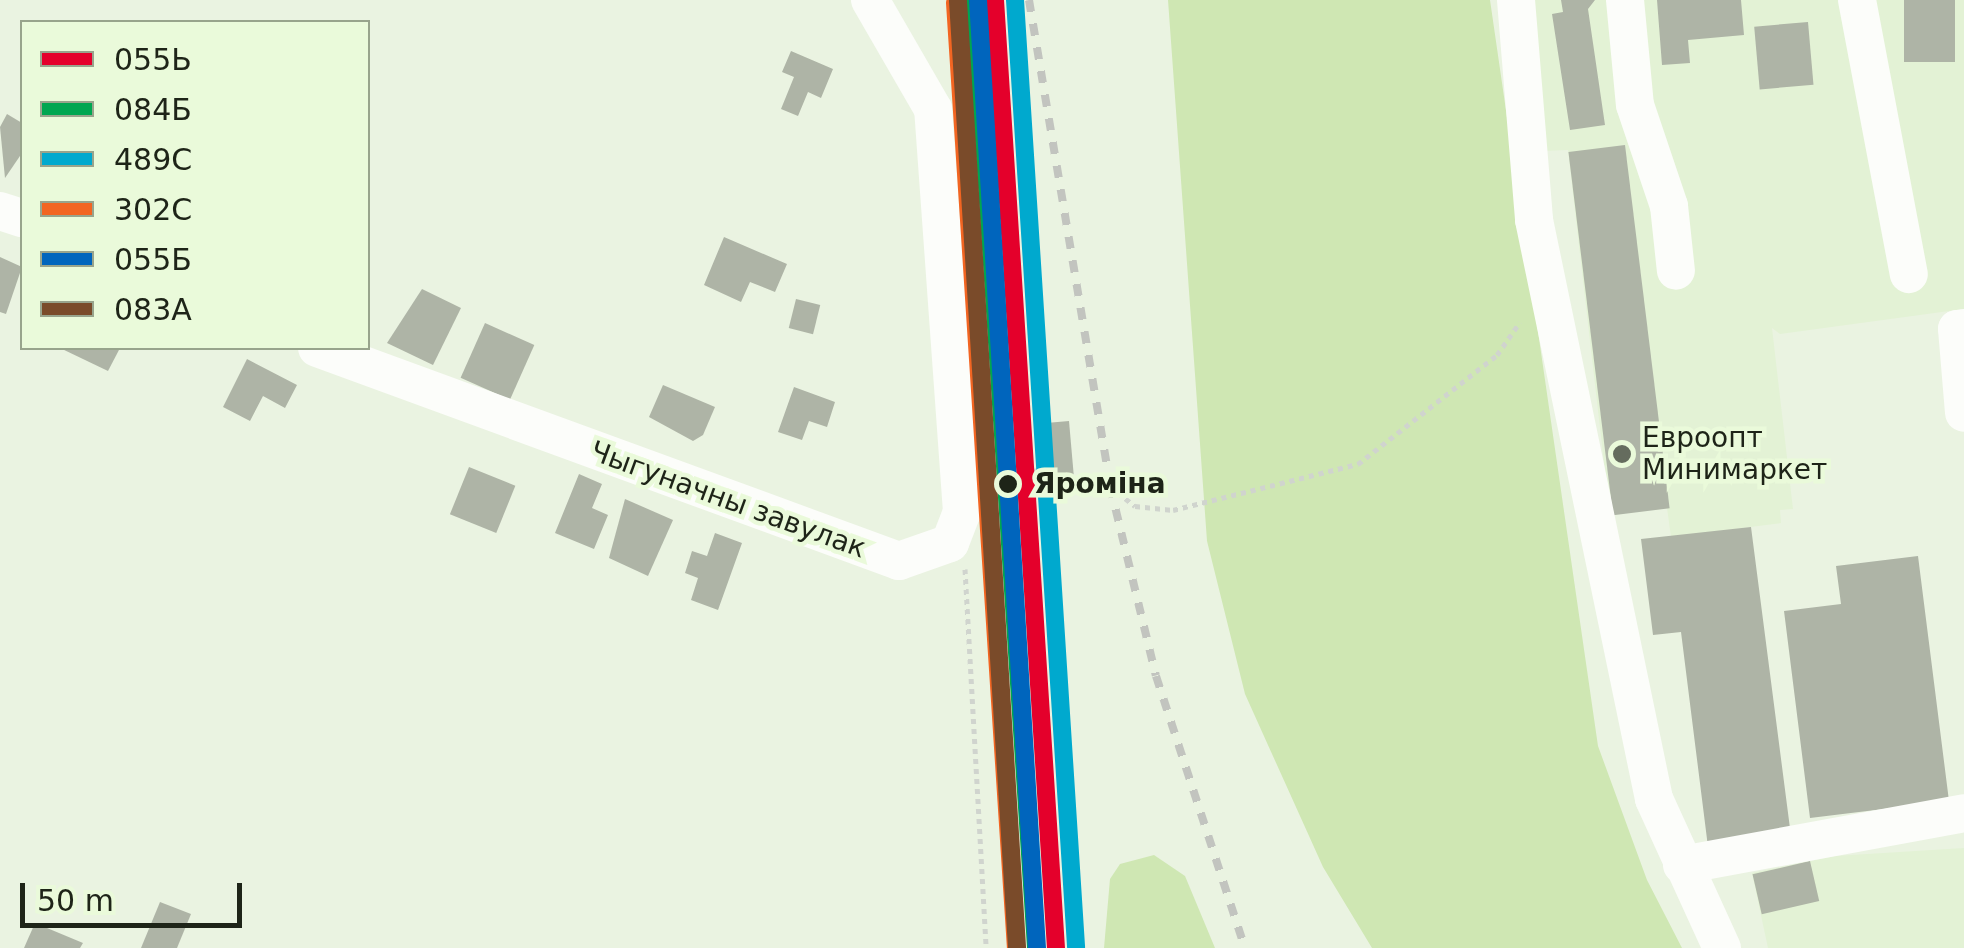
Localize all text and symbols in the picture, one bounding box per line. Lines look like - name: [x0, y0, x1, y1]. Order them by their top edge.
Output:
- legend: [20, 20, 370, 350]
- text: 055Ь: [114, 42, 192, 77]
- text: 084Б: [114, 92, 192, 127]
- text: 489С: [114, 142, 192, 177]
- text: 302С: [114, 192, 192, 227]
- text: 055Б: [114, 242, 192, 277]
- text: 083А: [114, 292, 192, 327]
- place label: Евроопт Минимаркет: [1642, 421, 1827, 487]
- street label: Чыгуначны завулак: [586, 434, 870, 566]
- marker: Евроопт Минимаркет: [1611, 443, 1633, 465]
- marker: Яроміна: [991, 467, 1025, 501]
- place label: Яроміна: [1034, 467, 1166, 501]
- scale bar: [25, 863, 248, 925]
- text: 50 m: [37, 883, 114, 918]

